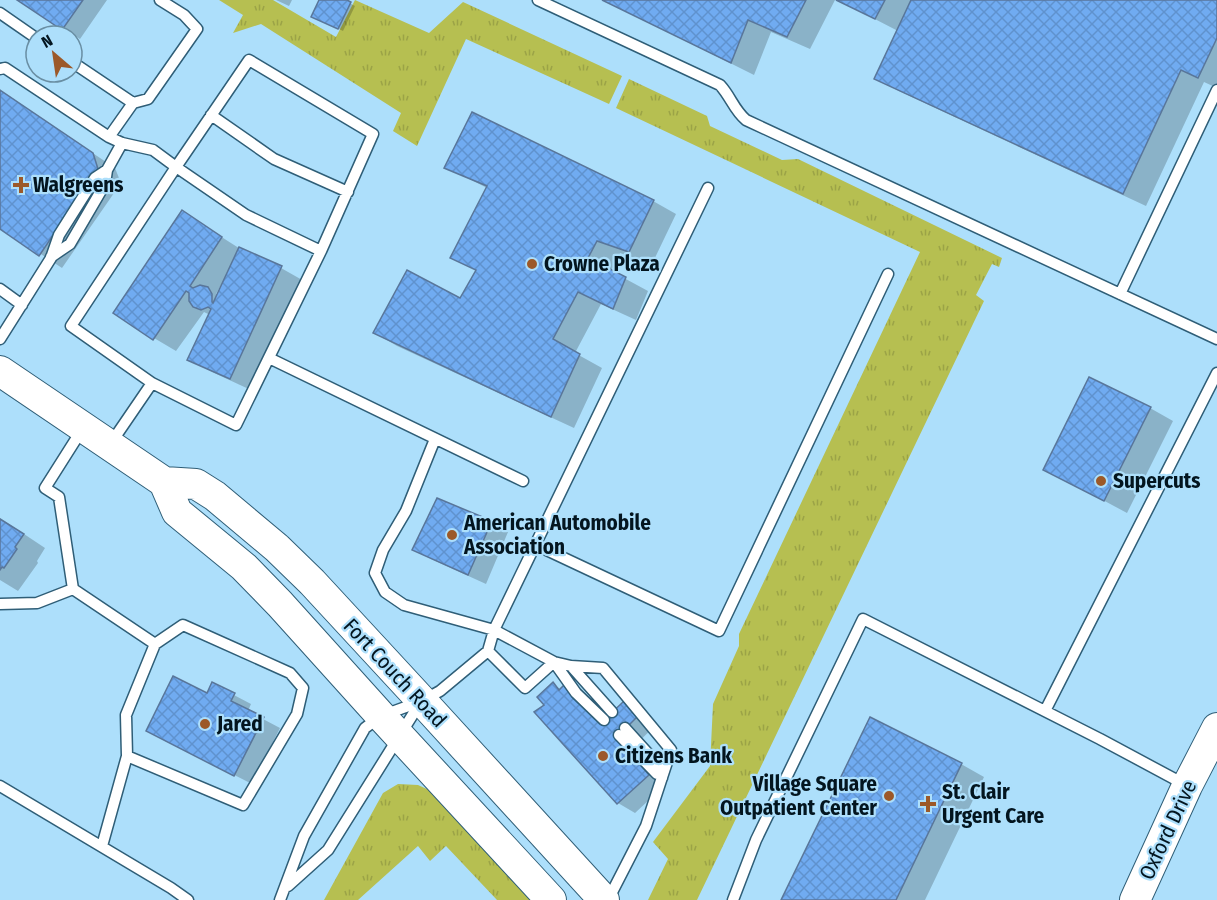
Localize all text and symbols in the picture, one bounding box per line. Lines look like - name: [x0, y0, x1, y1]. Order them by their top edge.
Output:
- north arrow: [24, 24, 84, 84]
- text: N: [38, 31, 56, 52]
- place label: Walgreens: [33, 172, 124, 198]
- marker: Walgreens: [14, 178, 28, 192]
- place label: Crowne Plaza: [544, 251, 660, 277]
- marker: Crowne Plaza: [525, 257, 539, 271]
- place label: Supercuts: [1113, 468, 1200, 494]
- marker: Supercuts: [1094, 474, 1108, 488]
- place label: American Automobile Association: [463, 510, 651, 560]
- marker: American Automobile Association: [445, 528, 459, 542]
- street label: Fort Couch Road: [338, 613, 452, 733]
- place label: Jared: [216, 711, 263, 737]
- marker: Jared: [198, 717, 212, 731]
- place label: Citizens Bank: [615, 743, 732, 769]
- marker: Citizens Bank: [596, 749, 610, 763]
- place label: Village Square Outpatient Center: [720, 771, 877, 821]
- street label: Oxford Drive: [1134, 776, 1202, 884]
- place label: St. Clair Urgent Care: [942, 779, 1045, 829]
- marker: Village Square Outpatient Center: [882, 789, 896, 803]
- marker: St. Clair Urgent Care: [919, 795, 937, 813]

